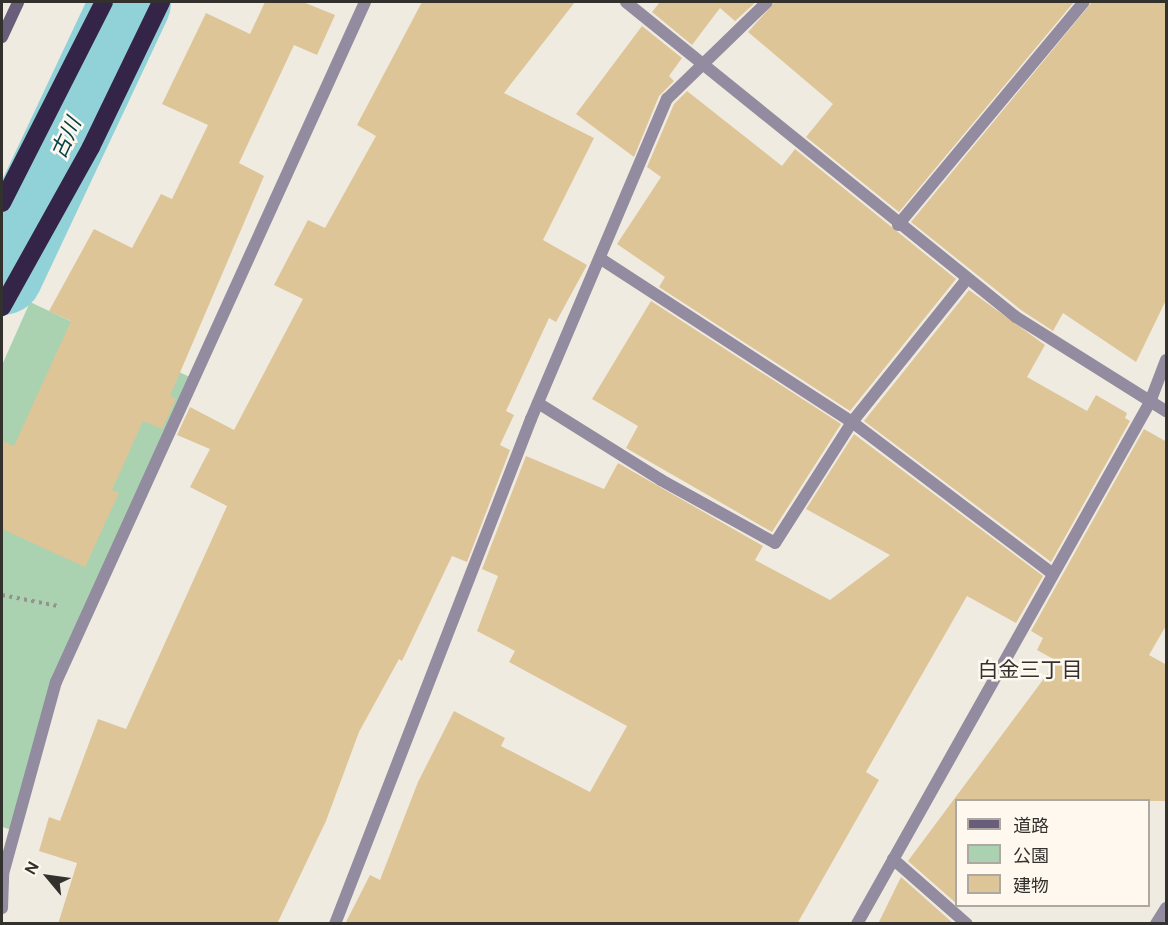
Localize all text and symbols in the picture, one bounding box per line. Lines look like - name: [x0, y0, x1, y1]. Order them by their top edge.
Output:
- water label: 古川: [46, 114, 86, 162]
- district label: 白金三丁目: [978, 657, 1082, 683]
- legend: [955, 799, 1150, 907]
- text: 道路: [1013, 814, 1049, 838]
- text: 公園: [1013, 844, 1049, 868]
- north arrow: [18, 847, 78, 907]
- text: N: [20, 858, 44, 878]
- text: 建物: [1013, 874, 1049, 898]

